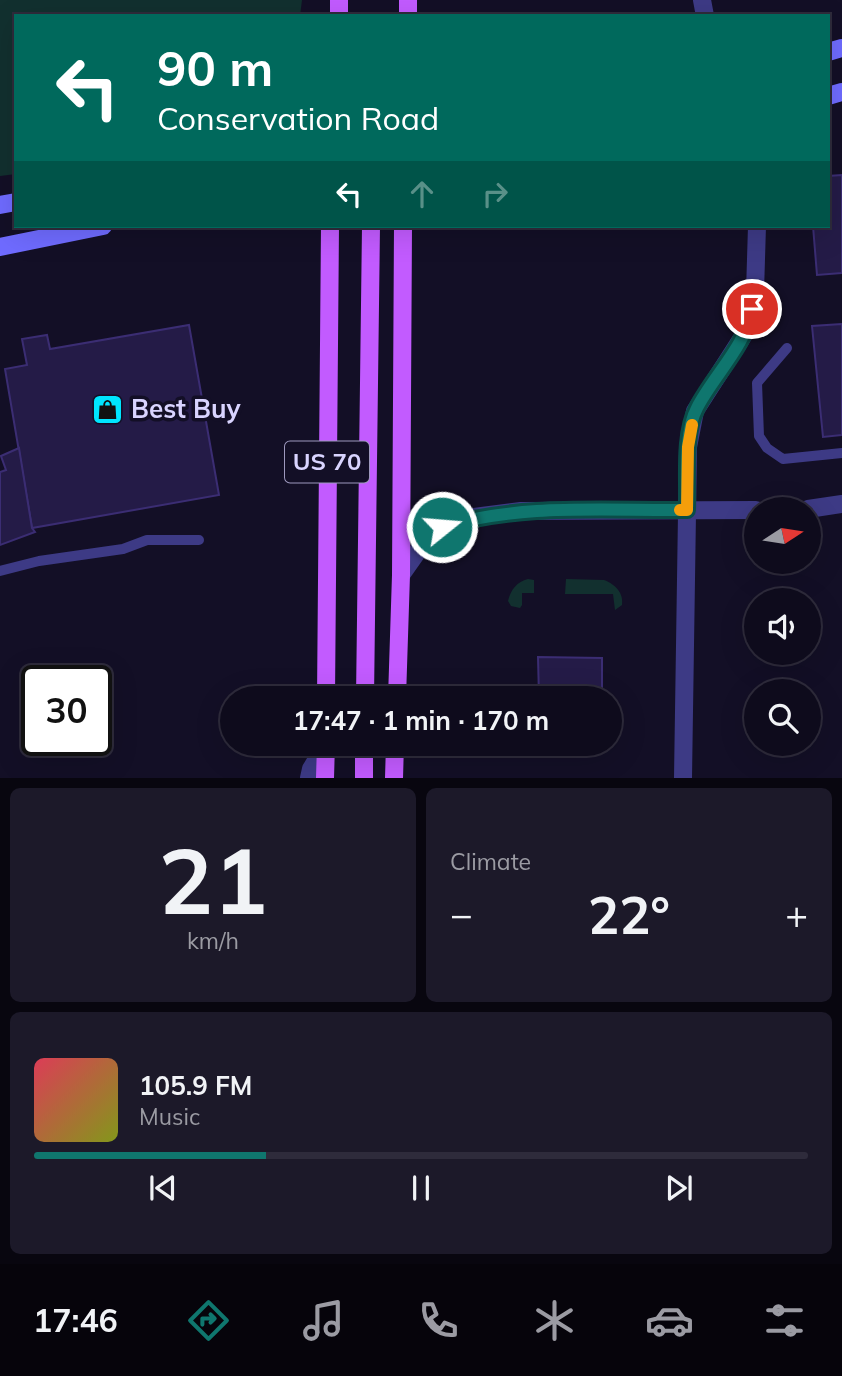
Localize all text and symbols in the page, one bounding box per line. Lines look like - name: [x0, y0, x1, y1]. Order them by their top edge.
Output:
- text: 90 m: [157, 37, 273, 98]
- icon: left: [42, 42, 133, 133]
- text: Conservation Road: [157, 98, 439, 138]
- icon: left: [330, 175, 368, 213]
- icon: ahead: [403, 175, 441, 213]
- icon: right: [476, 175, 514, 213]
- pin: [722, 279, 782, 339]
- icon: arrive: [733, 290, 771, 328]
- shop icon: Best Buy: [91, 392, 125, 426]
- place label: Best Buy: [131, 392, 241, 425]
- road number: US 70: [285, 442, 369, 482]
- position arrow: [405, 490, 479, 564]
- north arrow: [744, 497, 821, 574]
- map controls: [744, 497, 821, 756]
- button: sound: [744, 588, 821, 665]
- speed limit sign: 30: [21, 665, 112, 756]
- button: search: [744, 679, 821, 756]
- text: 17:47 · 1 min · 170 m: [293, 704, 549, 737]
- text: 21: [158, 823, 268, 937]
- text: Climate: [450, 847, 531, 876]
- text: 22°: [588, 882, 670, 947]
- text: −: [450, 890, 473, 938]
- text: +: [785, 890, 808, 938]
- text: km/h: [187, 926, 239, 955]
- text: 105.9 FM: [139, 1069, 252, 1102]
- text: Music: [139, 1102, 200, 1131]
- icon: previous: [144, 1169, 182, 1207]
- icon: pause: [402, 1169, 440, 1207]
- icon: next: [660, 1169, 698, 1207]
- icon: directions: [184, 1296, 233, 1345]
- icon: music: [299, 1296, 348, 1345]
- icon: phone: [414, 1296, 463, 1345]
- icon: climate: [530, 1296, 579, 1345]
- icon: car: [645, 1296, 694, 1345]
- icon: filters: [760, 1296, 809, 1345]
- text: 17:46: [33, 1300, 118, 1340]

